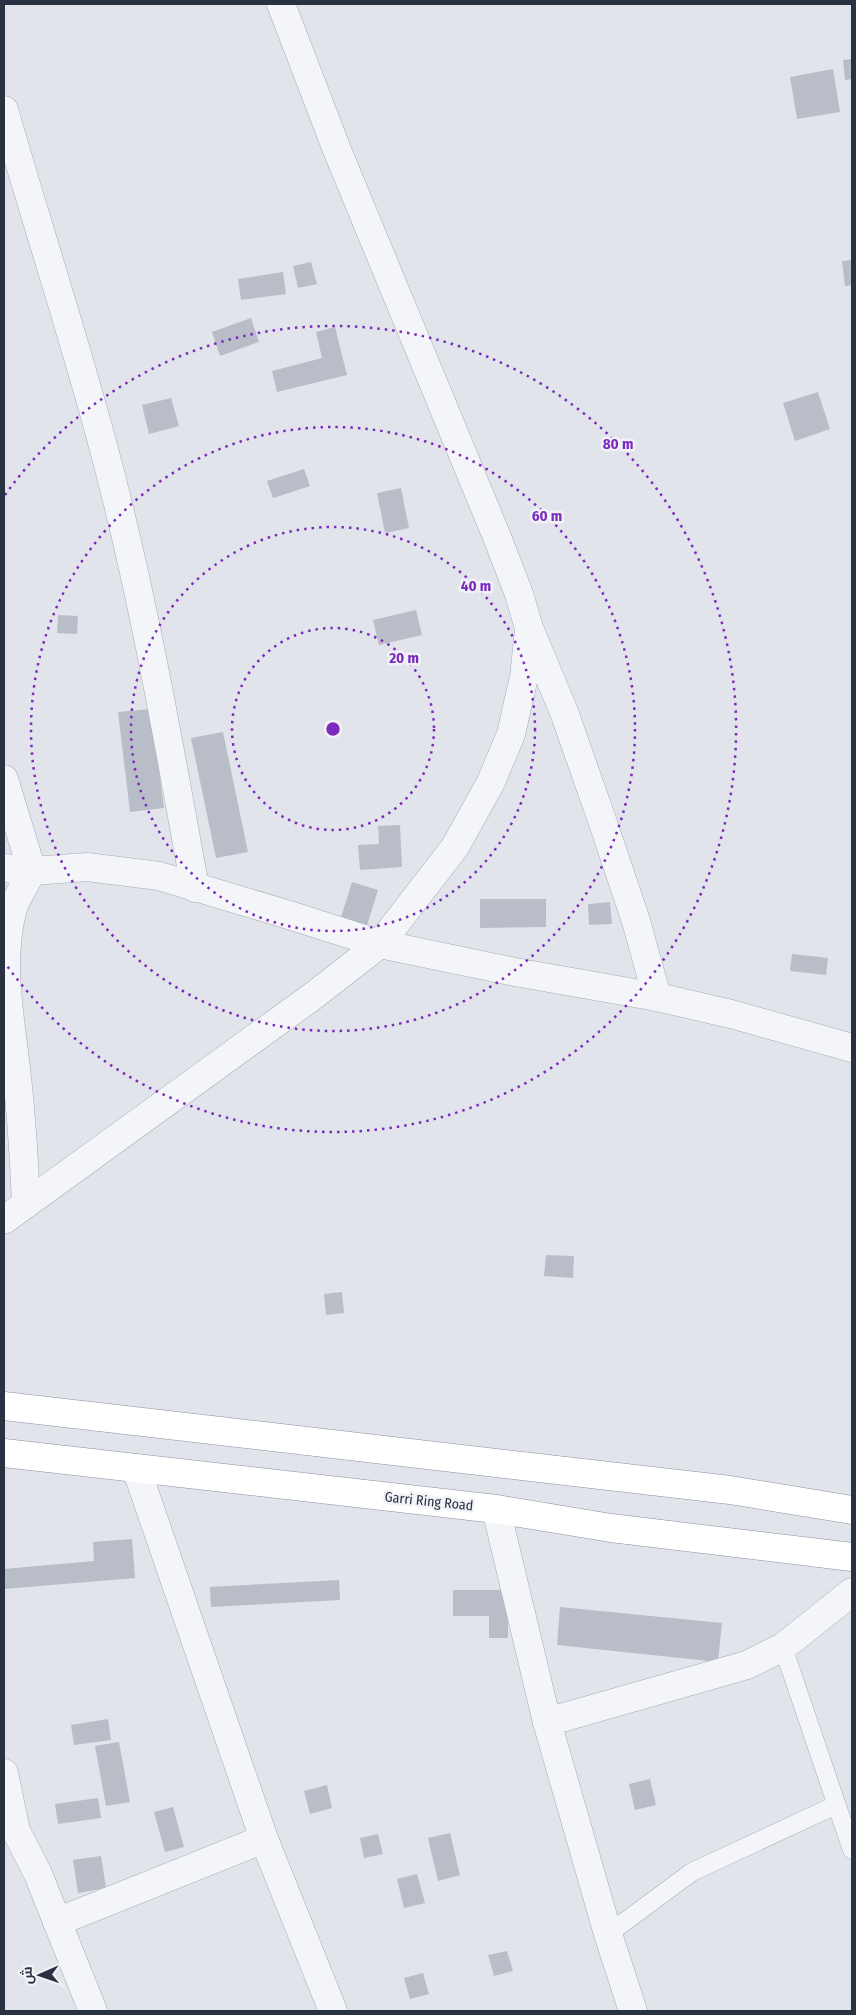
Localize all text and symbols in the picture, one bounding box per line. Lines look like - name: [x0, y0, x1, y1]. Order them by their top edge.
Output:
- text: 80 m: [603, 435, 633, 453]
- text: 60 m: [532, 507, 562, 525]
- text: 40 m: [461, 577, 491, 595]
- text: 20 m: [388, 649, 419, 667]
- centre of rings: [324, 720, 342, 738]
- street label: Garri Ring Road: [384, 1488, 474, 1515]
- north arrow: [15, 1950, 65, 2000]
- text: ش: [19, 1966, 36, 1985]

